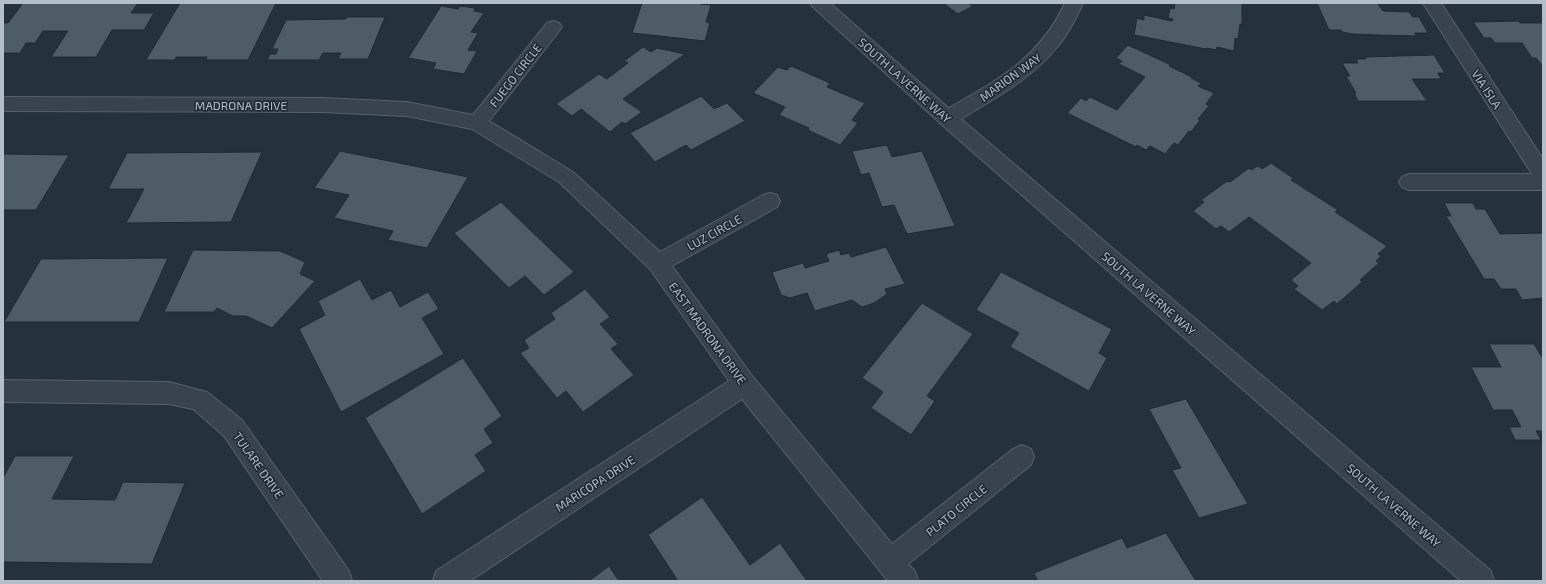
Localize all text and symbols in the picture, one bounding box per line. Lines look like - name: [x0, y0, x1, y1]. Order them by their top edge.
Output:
- street label: SOUTH LA VERNE WAY: [856, 35, 954, 125]
- street label: FUEGO CIRCLE: [486, 40, 544, 109]
- street label: MARION WAY: [977, 50, 1043, 104]
- street label: VIA ISLA: [1469, 67, 1505, 112]
- street label: MADRONA DRIVE: [195, 98, 287, 112]
- street label: LUZ CIRCLE: [684, 211, 744, 253]
- street label: SOUTH LA VERNE WAY: [1099, 248, 1199, 338]
- street label: EAST MADRONA DRIVE: [666, 279, 750, 387]
- street label: TULARE DRIVE: [231, 429, 287, 501]
- street label: MARICOPA DRIVE: [552, 452, 638, 514]
- street label: SOUTH LA VERNE WAY: [1344, 460, 1444, 550]
- street label: PLATO CIRCLE: [923, 481, 990, 539]

